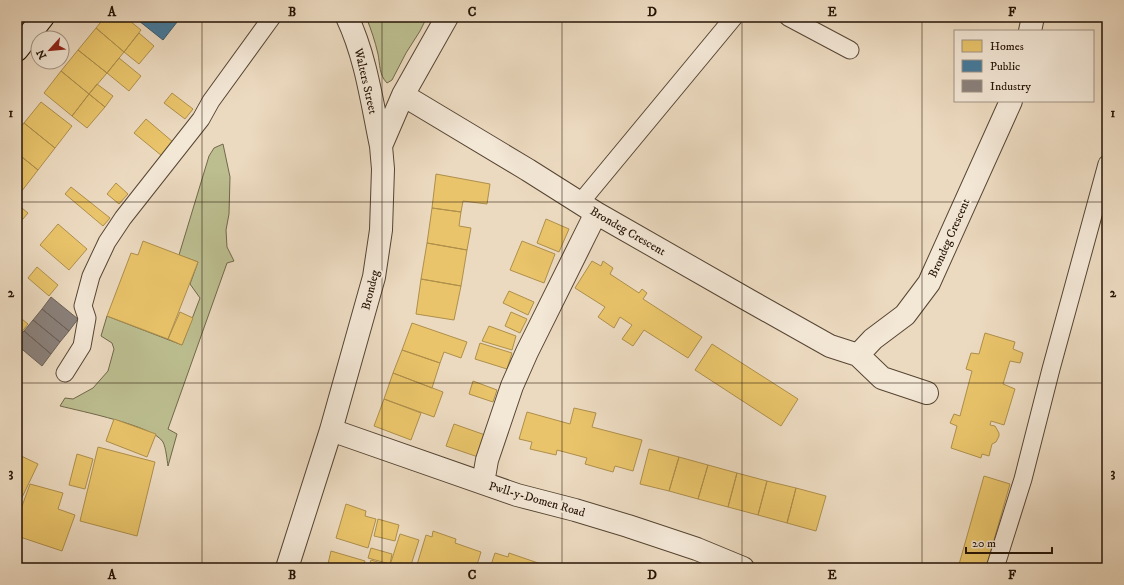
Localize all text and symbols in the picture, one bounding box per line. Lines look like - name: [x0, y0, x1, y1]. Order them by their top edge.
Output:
- text: A: [107, 4, 117, 20]
- text: B: [288, 4, 296, 20]
- text: C: [468, 4, 477, 20]
- text: D: [647, 4, 657, 20]
- text: E: [827, 4, 837, 20]
- text: F: [1008, 4, 1017, 20]
- north arrow: [30, 30, 70, 70]
- legend: [954, 30, 1094, 102]
- text: Homes: [990, 39, 1024, 54]
- street label: Walters Street: [350, 46, 380, 116]
- text: N: [34, 47, 50, 61]
- text: Public: [990, 59, 1020, 74]
- text: Industry: [990, 79, 1031, 94]
- text: 1: [9, 105, 14, 121]
- text: 1: [1111, 105, 1116, 121]
- street label: Brondeg Crescent: [925, 196, 974, 280]
- street label: Brondeg Crescent: [587, 204, 668, 259]
- street label: Brondeg: [358, 268, 383, 312]
- text: 2: [8, 285, 15, 301]
- text: 2: [1110, 285, 1117, 301]
- text: 3: [9, 465, 14, 481]
- text: 3: [1111, 465, 1116, 481]
- street label: Pwll-y-Domen Road: [487, 479, 587, 520]
- scale bar: [966, 529, 1052, 555]
- text: 20 m: [972, 536, 996, 551]
- text: A: [107, 567, 117, 583]
- text: B: [288, 567, 296, 583]
- text: C: [468, 567, 477, 583]
- text: D: [647, 567, 657, 583]
- text: E: [827, 567, 837, 583]
- text: F: [1008, 567, 1017, 583]

